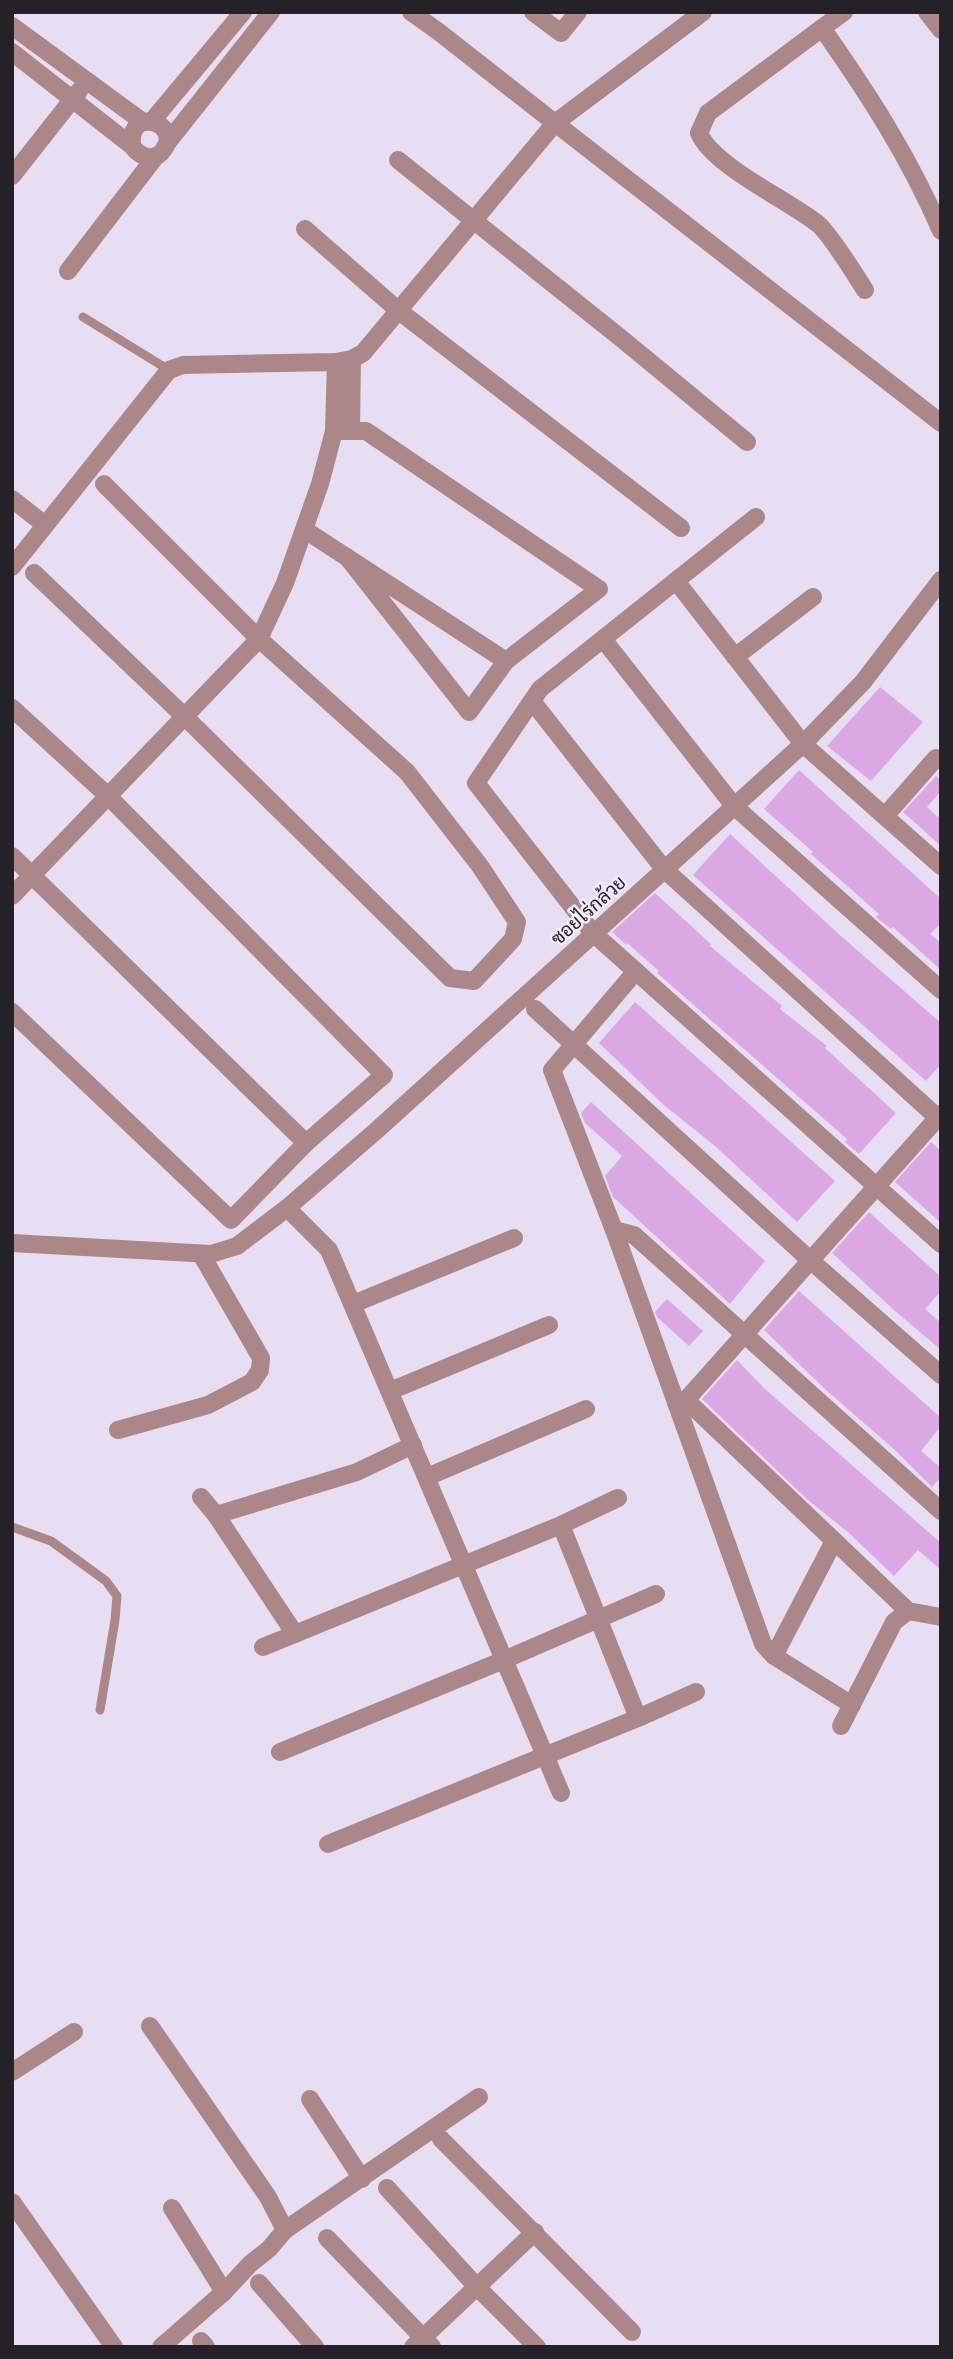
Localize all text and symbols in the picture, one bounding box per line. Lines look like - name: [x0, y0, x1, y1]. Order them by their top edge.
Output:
- street label: ซอยไร่กล้วย: [545, 870, 630, 949]

